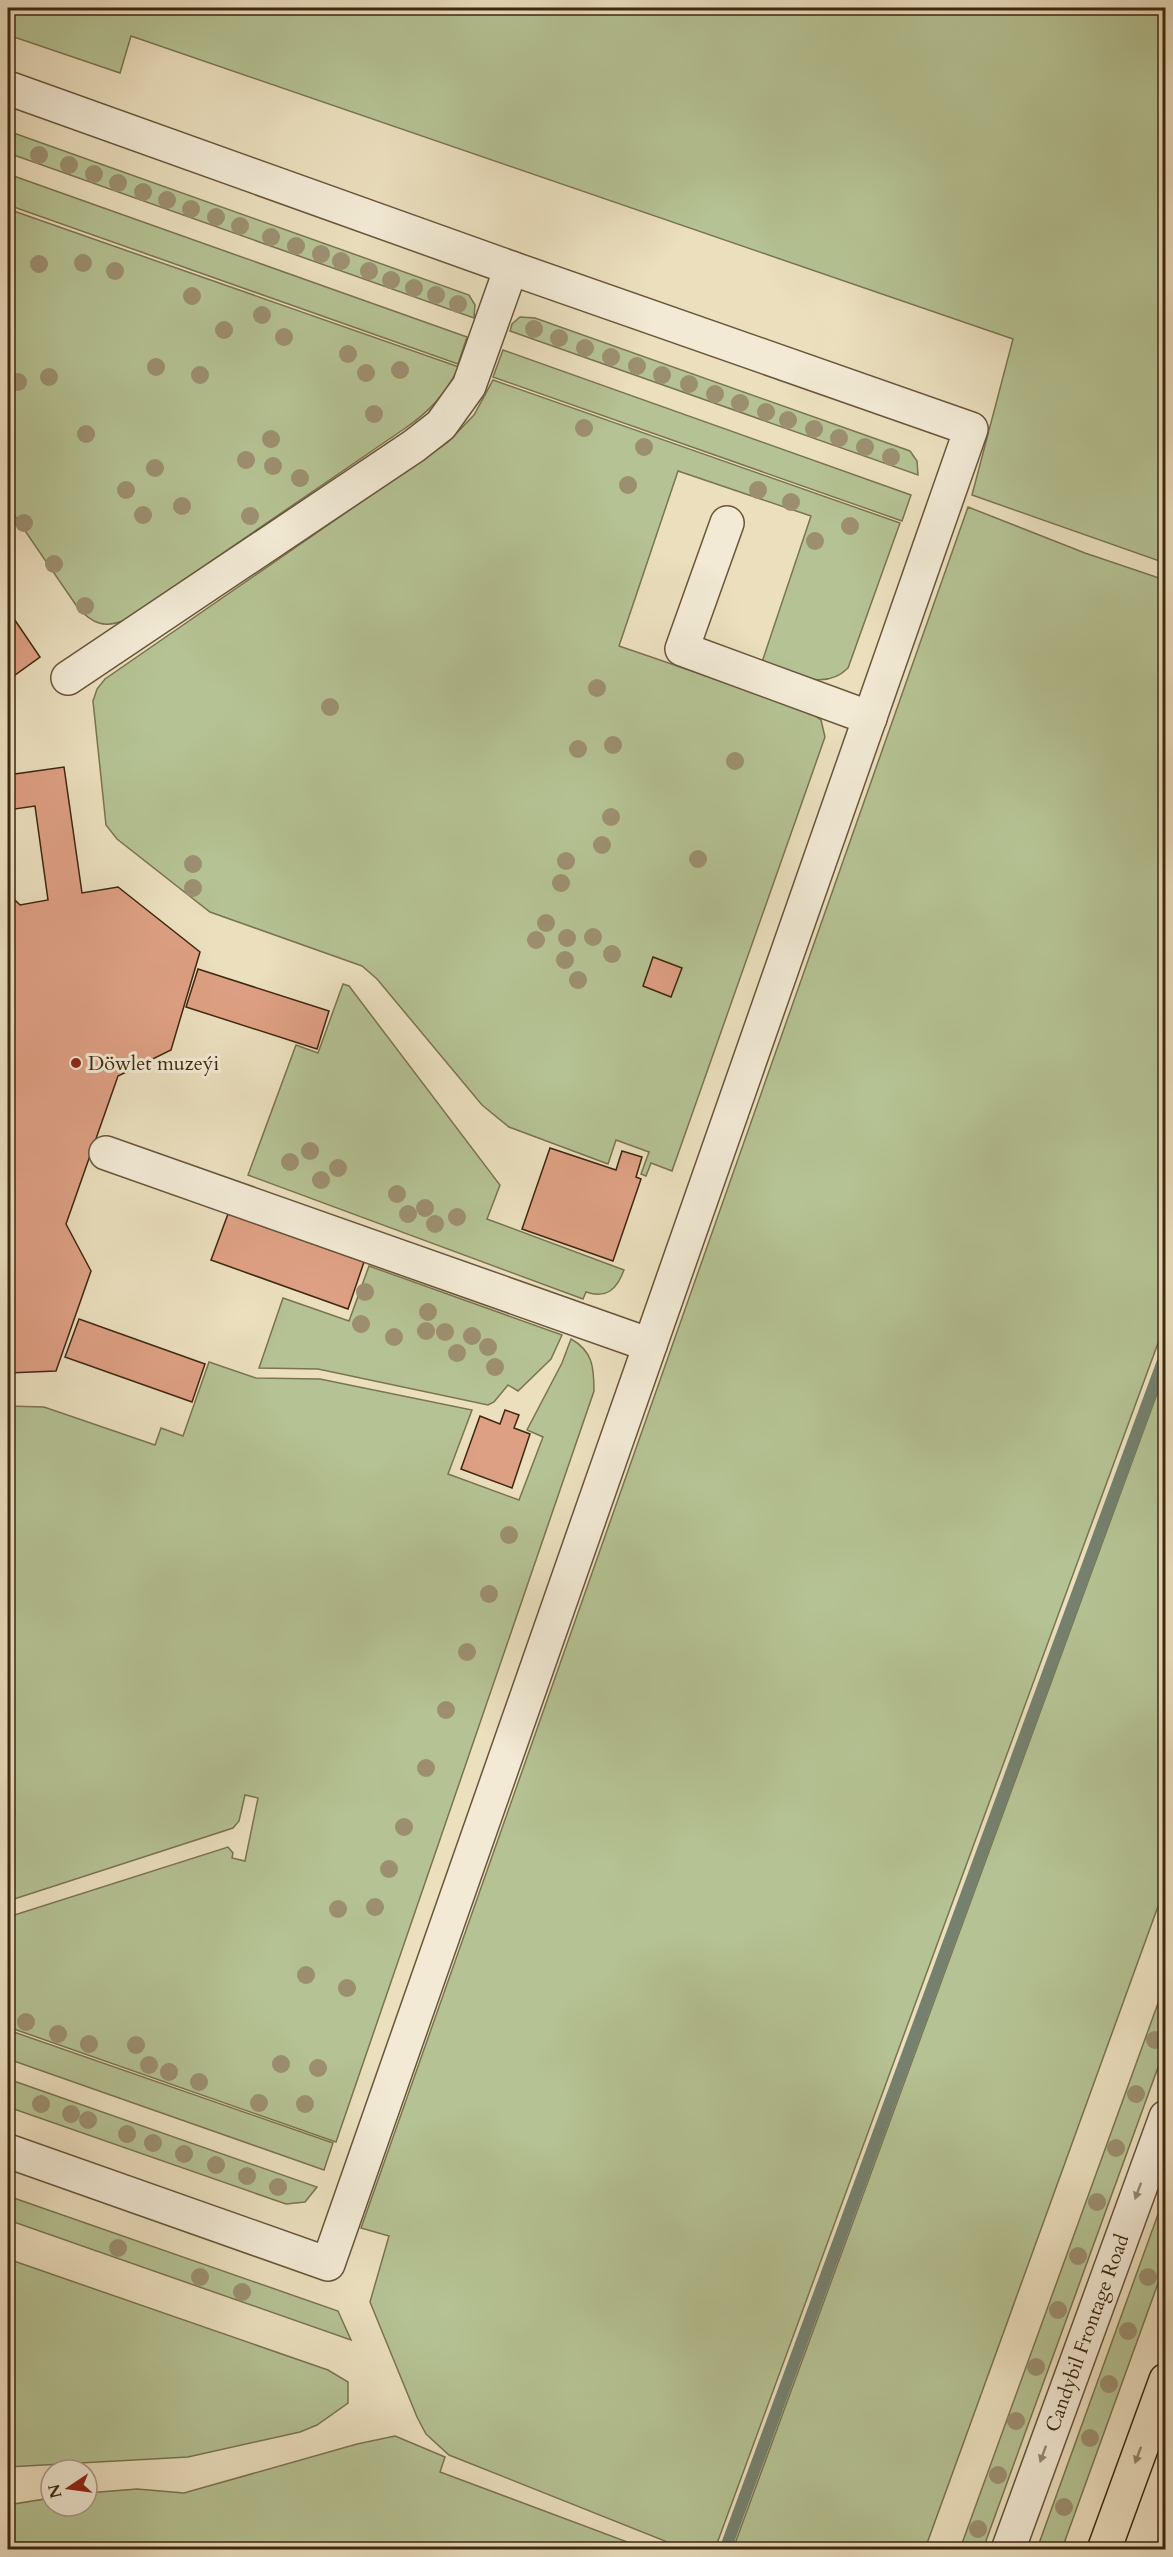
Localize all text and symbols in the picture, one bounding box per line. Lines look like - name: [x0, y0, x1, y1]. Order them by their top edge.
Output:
- place label: Döwlet muzeýi: [88, 1050, 220, 1077]
- marker: Döwlet muzeýi: [69, 1056, 83, 1070]
- one-way arrow: [1133, 2183, 1143, 2201]
- street label: Candybil Frontage Road: [1039, 2230, 1136, 2436]
- one-way arrow: [1038, 2445, 1048, 2463]
- one-way arrow: [1133, 2446, 1143, 2464]
- north arrow: [39, 2458, 99, 2518]
- text: N: [43, 2482, 68, 2500]

